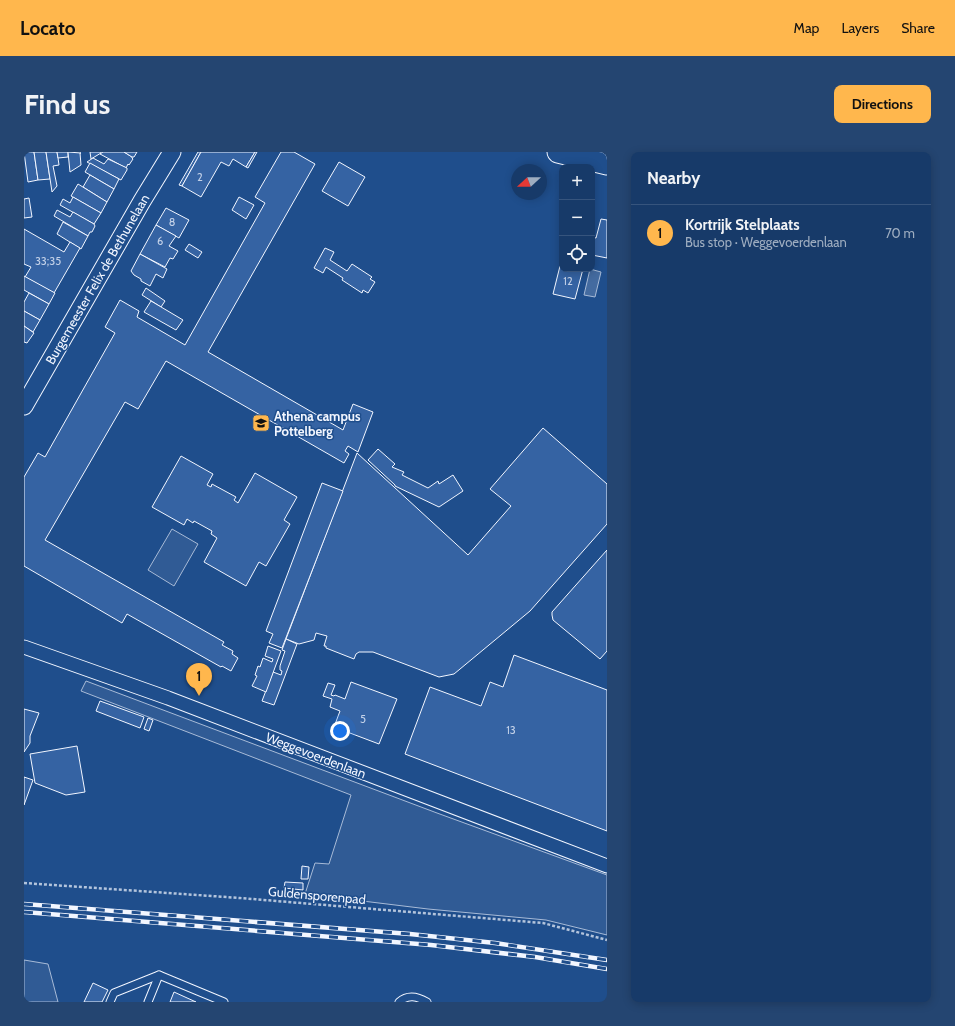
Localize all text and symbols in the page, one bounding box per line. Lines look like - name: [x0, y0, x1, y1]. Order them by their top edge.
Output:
- text: Locato: [20, 17, 76, 40]
- text: Map: [794, 19, 819, 37]
- text: Layers: [841, 19, 879, 37]
- text: Share: [901, 19, 935, 37]
- button: Directions: [834, 85, 931, 123]
- text: Find us: [24, 87, 110, 121]
- north arrow: [511, 164, 547, 200]
- map controls: [559, 164, 595, 272]
- button: +: [559, 164, 595, 200]
- text: Nearby: [647, 168, 700, 188]
- house number: 2: [197, 170, 203, 184]
- street label: Burgemeester Felix de Bethunelaan: [42, 191, 152, 367]
- button: −: [559, 200, 595, 236]
- house number: 8: [169, 215, 175, 229]
- text: Kortrijk Stelplaats: [685, 216, 800, 234]
- text: 1: [658, 225, 662, 241]
- text: 70 m: [885, 225, 915, 241]
- house number: 6: [157, 234, 163, 248]
- text: Bus stop · Weggevoerdenlaan: [685, 234, 847, 250]
- button: locate: [559, 236, 595, 272]
- house number: 33;35: [35, 254, 61, 268]
- house number: 12: [563, 274, 573, 288]
- place label: Athena campus Pottelberg: [274, 408, 361, 439]
- school or university icon: Athena campus Pottelberg: [251, 413, 271, 433]
- pin: 1: [186, 663, 212, 696]
- house number: 5: [360, 712, 366, 726]
- your location: [330, 721, 350, 741]
- house number: 13: [506, 723, 516, 737]
- street label: Weggevoerdenlaan: [264, 729, 368, 781]
- street label: Guldensporenpad: [268, 883, 366, 907]

